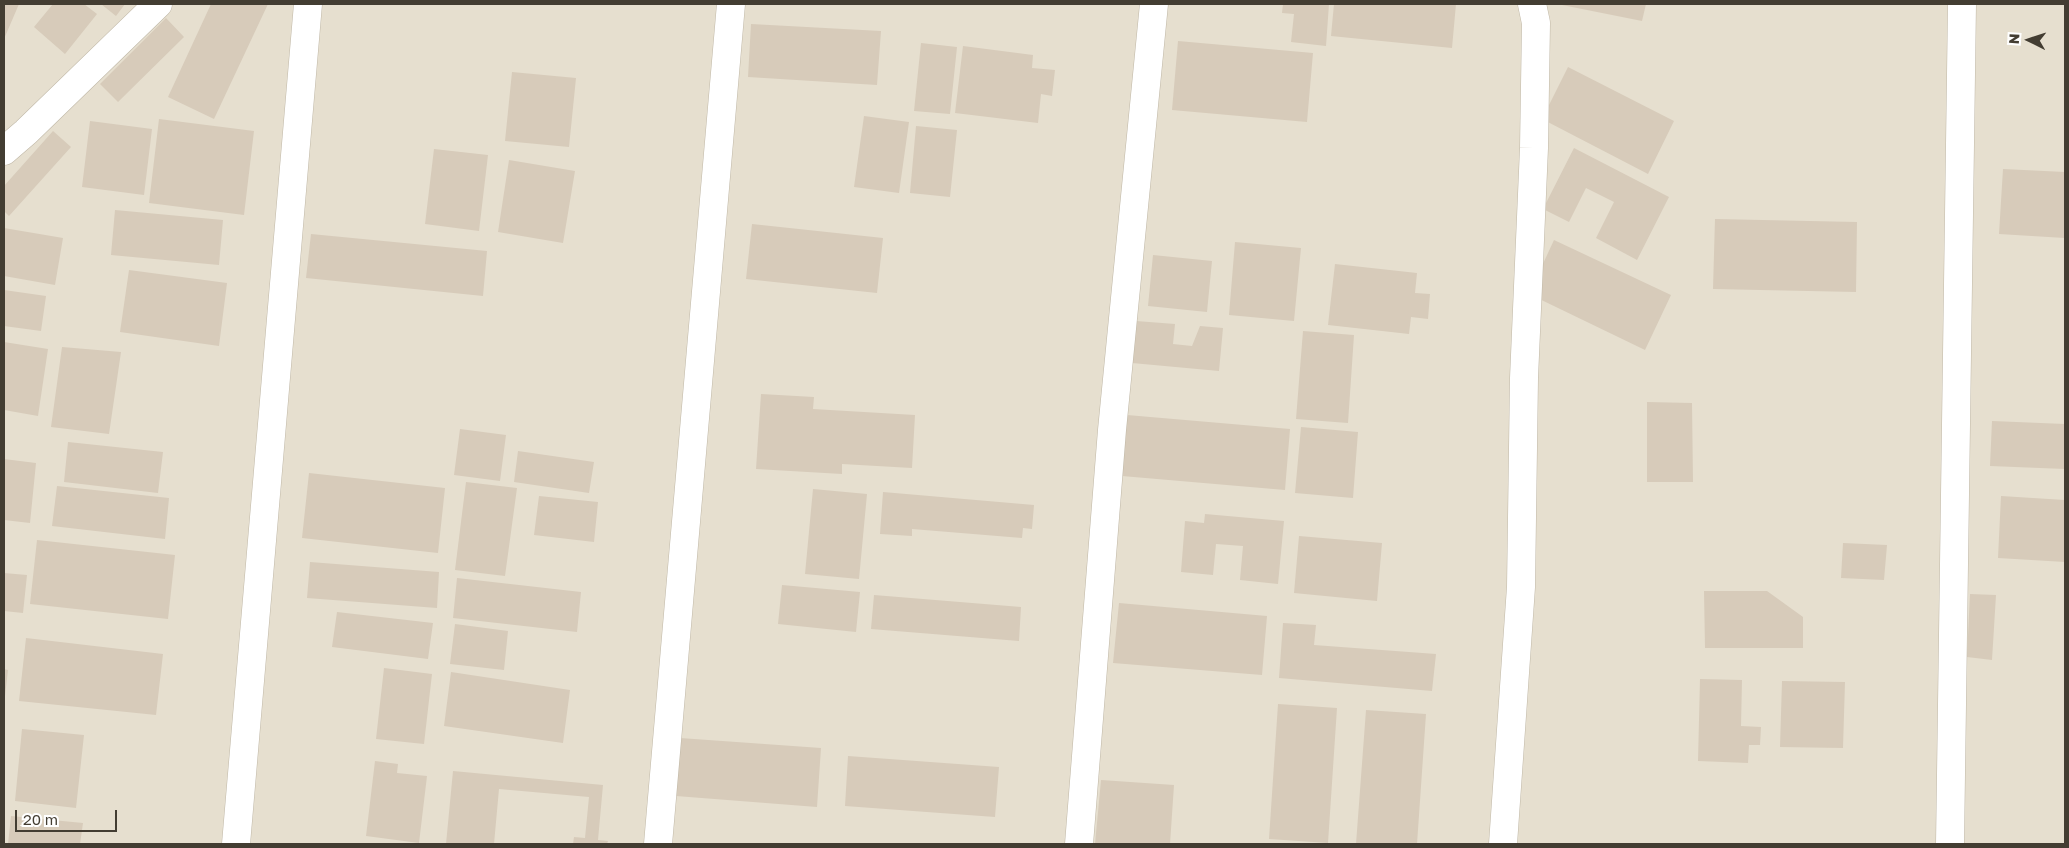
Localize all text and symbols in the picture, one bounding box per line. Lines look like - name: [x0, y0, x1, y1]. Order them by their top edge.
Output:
- north arrow: [2004, 15, 2054, 65]
- text: N: [2005, 33, 2022, 45]
- scale bar: [18, 800, 120, 832]
- text: 20 m: [23, 810, 58, 828]

